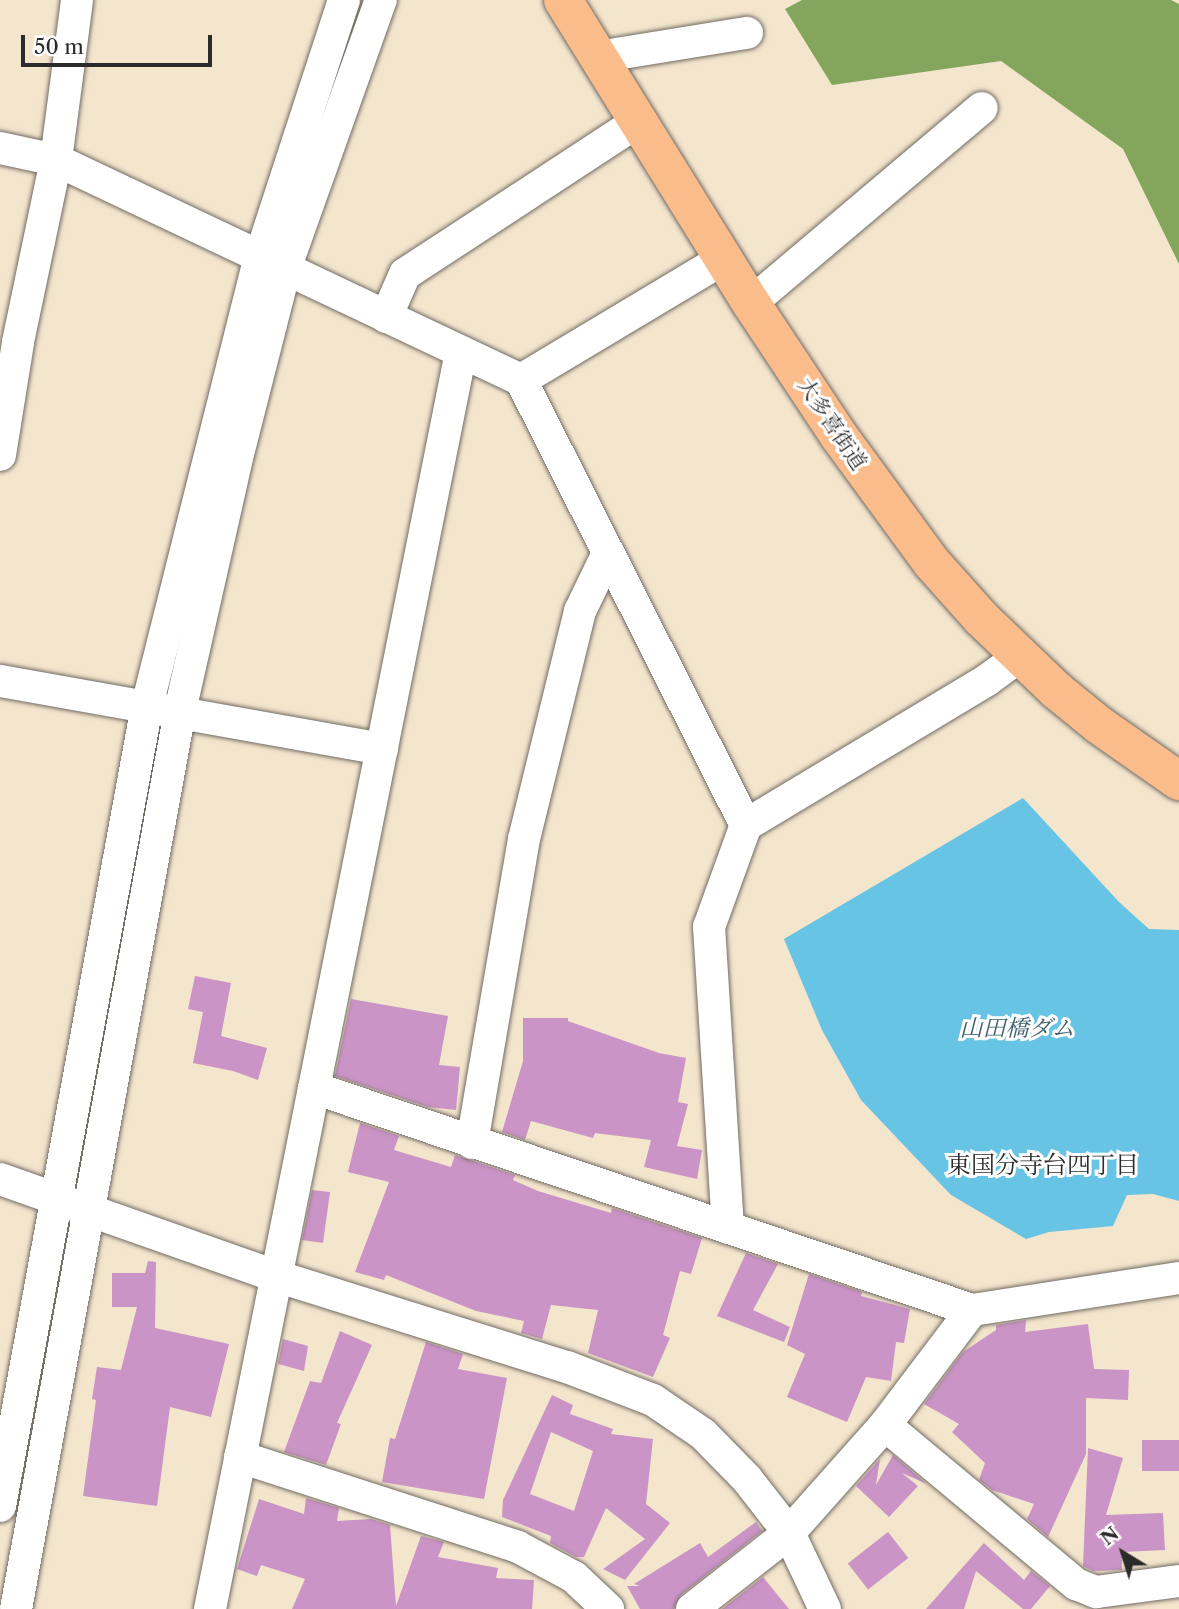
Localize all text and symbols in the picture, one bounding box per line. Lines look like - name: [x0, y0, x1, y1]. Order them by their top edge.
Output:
- scale bar: [24, 21, 215, 65]
- text: 50 m: [34, 34, 84, 59]
- street label: 大多喜街道: [792, 373, 872, 475]
- water label: 山田橋ダム: [960, 1014, 1074, 1042]
- district label: 東国分寺台四丁目: [947, 1151, 1139, 1179]
- north arrow: [1088, 1518, 1158, 1588]
- text: N: [1096, 1522, 1123, 1550]

